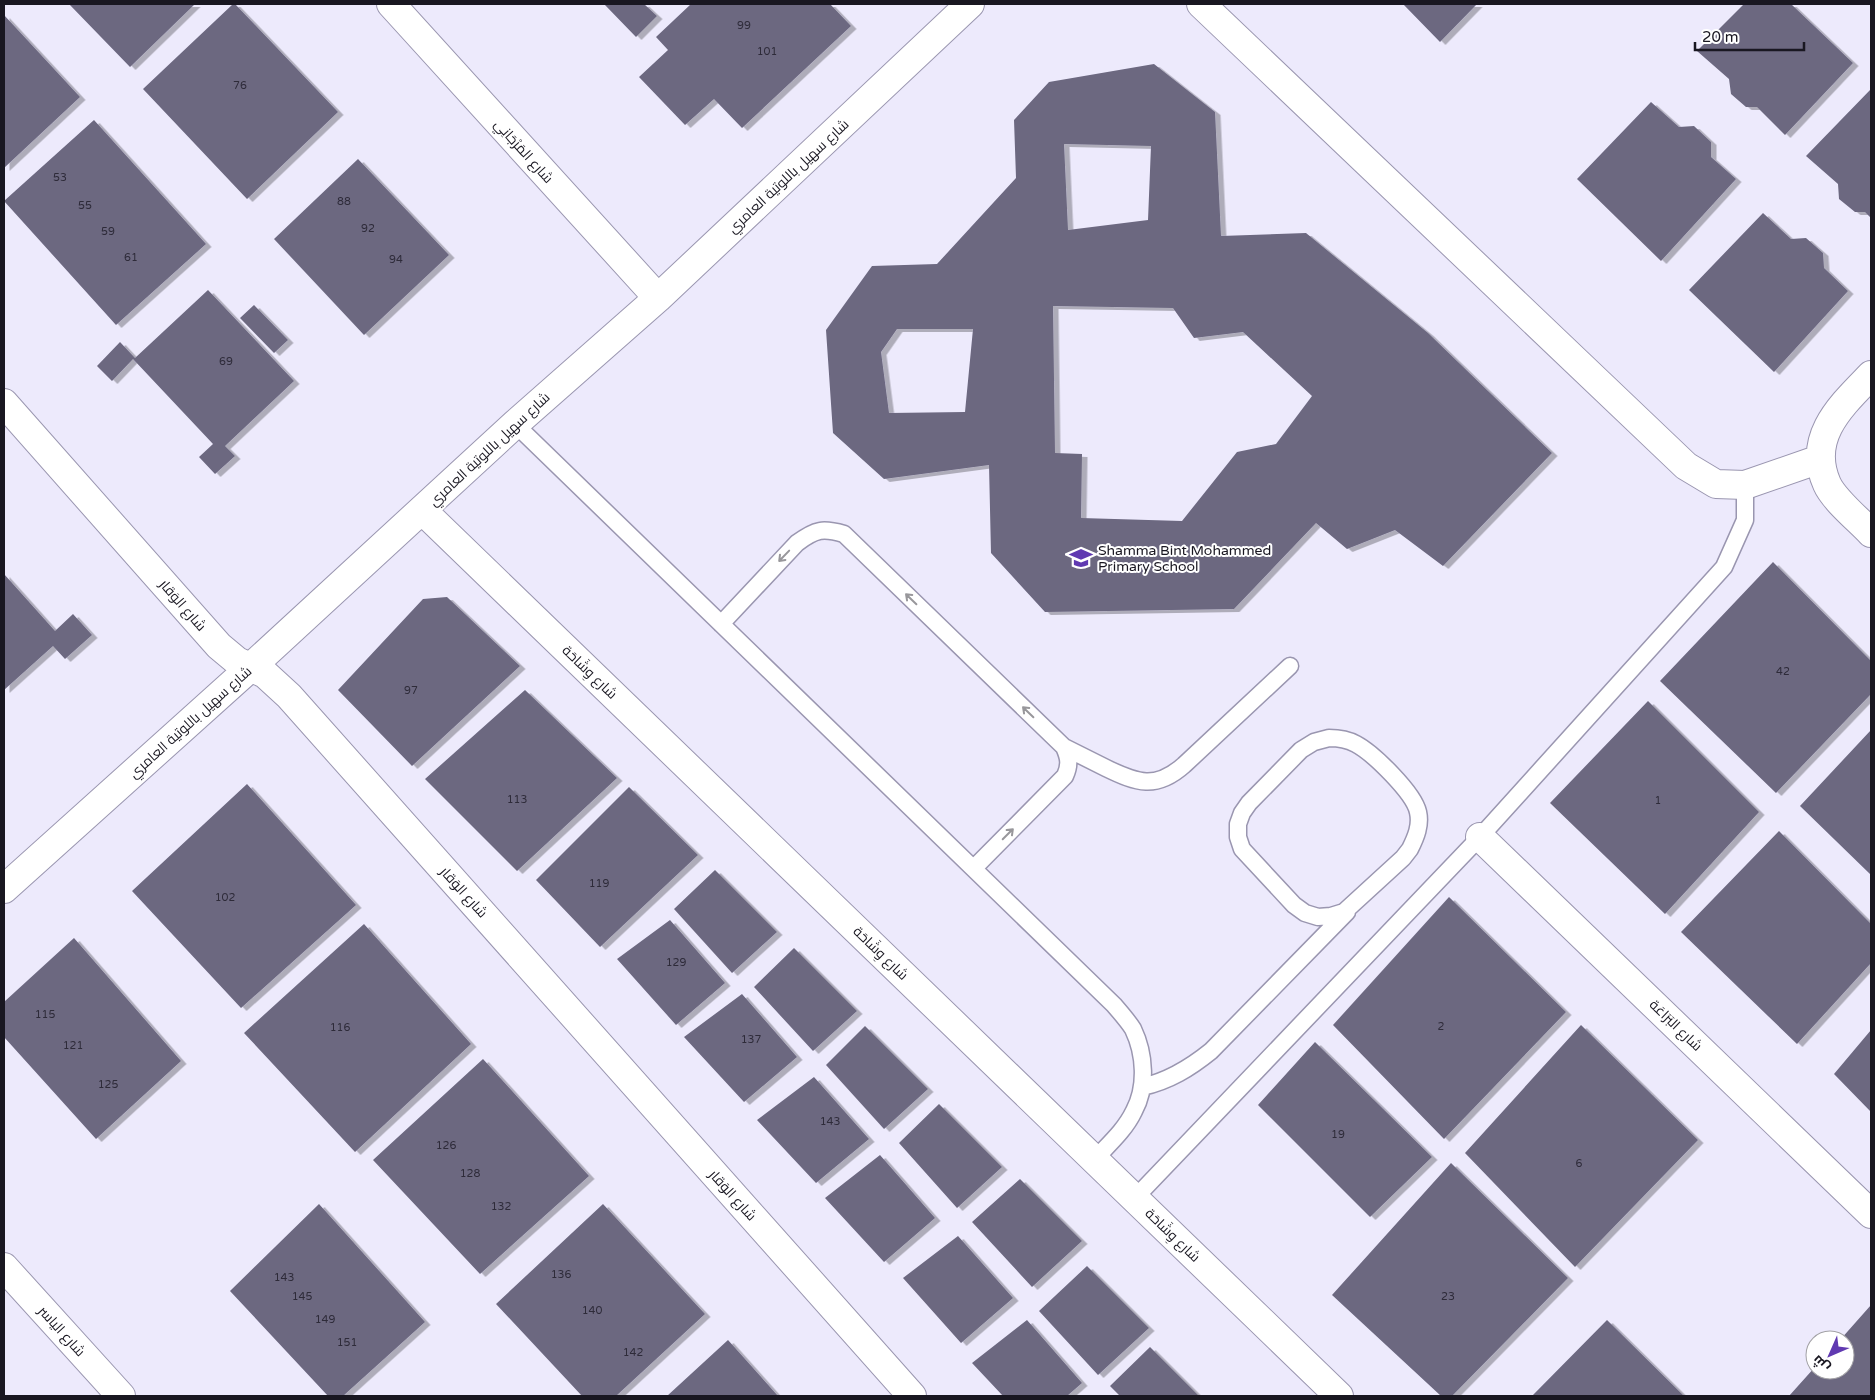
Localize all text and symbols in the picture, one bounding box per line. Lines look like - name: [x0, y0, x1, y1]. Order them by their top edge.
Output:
- house number: 99: [737, 19, 751, 32]
- scale bar: [1695, 20, 1804, 52]
- text: 20 m: [1702, 28, 1739, 46]
- house number: 101: [757, 45, 777, 58]
- house number: 76: [233, 79, 247, 92]
- street label: شارع المَرْجَانِي: [488, 116, 557, 189]
- street label: شارع سهيل باللوتية العامري: [724, 116, 854, 239]
- house number: 53: [53, 171, 67, 184]
- house number: 88: [337, 195, 351, 208]
- house number: 55: [78, 199, 92, 212]
- house number: 92: [361, 222, 375, 235]
- house number: 59: [101, 225, 115, 238]
- house number: 61: [124, 251, 138, 264]
- house number: 94: [389, 253, 403, 266]
- house number: 69: [219, 355, 233, 368]
- street label: شارع سهيل باللوتية العامري: [425, 389, 555, 512]
- place label: Shamma Bint Mohammed Primary School: [1098, 542, 1271, 575]
- school or university icon: Shamma Bint Mohammed Primary School: [1068, 545, 1094, 571]
- one-way arrow: [778, 550, 790, 562]
- street label: شارع الوَقار: [155, 575, 210, 635]
- one-way arrow: [905, 593, 917, 605]
- street label: شارع وِشَاحَة: [558, 642, 621, 704]
- street label: شارع سهيل باللوتية العامري: [125, 663, 257, 784]
- house number: 42: [1776, 665, 1790, 678]
- house number: 97: [404, 684, 418, 697]
- one-way arrow: [1022, 706, 1034, 718]
- house number: 113: [507, 793, 527, 806]
- house number: 1: [1655, 794, 1661, 807]
- one-way arrow: [1002, 828, 1015, 840]
- street label: شارع الوَقار: [436, 863, 491, 921]
- house number: 119: [589, 877, 609, 890]
- house number: 102: [215, 891, 235, 904]
- street label: شارع وِشَاحَة: [849, 923, 912, 985]
- house number: 129: [666, 956, 686, 969]
- street label: شارع البَرَاعَة: [1646, 996, 1706, 1055]
- house number: 115: [35, 1008, 55, 1021]
- house number: 2: [1438, 1020, 1445, 1033]
- house number: 116: [330, 1021, 350, 1034]
- house number: 137: [741, 1033, 761, 1046]
- house number: 121: [63, 1039, 83, 1052]
- house number: 125: [98, 1078, 118, 1091]
- house number: 143: [820, 1115, 840, 1128]
- house number: 19: [1331, 1128, 1345, 1141]
- house number: 126: [436, 1139, 456, 1152]
- house number: 6: [1576, 1157, 1583, 1170]
- street label: شارع الوَقار: [705, 1166, 760, 1224]
- house number: 128: [460, 1167, 480, 1180]
- house number: 132: [491, 1200, 511, 1213]
- street label: شارع وِشَاحَة: [1141, 1205, 1204, 1267]
- house number: 136: [551, 1268, 571, 1281]
- house number: 143: [274, 1271, 294, 1284]
- house number: 145: [292, 1290, 312, 1303]
- house number: 23: [1441, 1290, 1455, 1303]
- street label: شارع الياسر: [34, 1302, 89, 1360]
- house number: 140: [582, 1304, 602, 1317]
- house number: 149: [315, 1313, 335, 1326]
- north arrow: [1805, 1330, 1855, 1380]
- house number: 151: [337, 1336, 357, 1349]
- house number: 142: [623, 1346, 643, 1359]
- text: ش: [1809, 1351, 1834, 1376]

